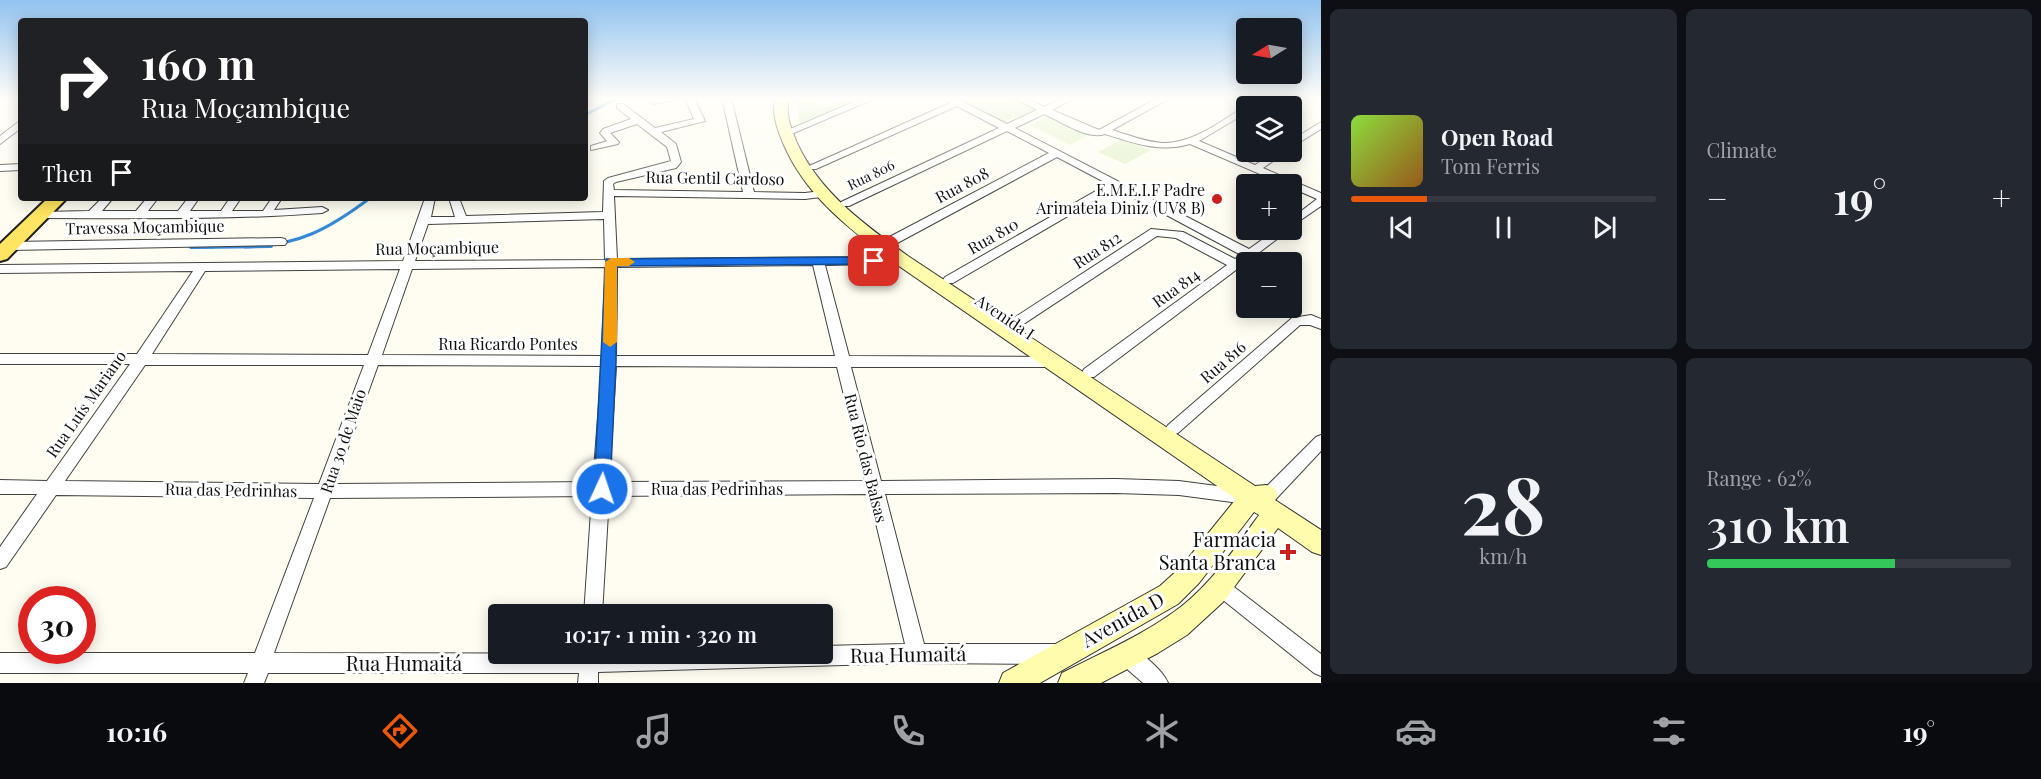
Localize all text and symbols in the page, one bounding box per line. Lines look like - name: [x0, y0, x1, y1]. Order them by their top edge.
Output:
- north arrow: [1236, 18, 1302, 84]
- map controls: [1236, 18, 1302, 318]
- text: 160 m: [141, 35, 256, 91]
- icon: right: [42, 42, 120, 120]
- text: Rua Moçambique: [141, 89, 350, 125]
- button: layers: [1236, 96, 1302, 162]
- text: Open Road: [1441, 122, 1553, 152]
- text: Climate: [1707, 136, 1777, 163]
- text: Tom Ferris: [1441, 152, 1540, 179]
- street label: Rua 806: [844, 155, 898, 194]
- icon: arrive: [105, 156, 138, 189]
- text: Then: [42, 158, 93, 188]
- street label: Rua 808: [931, 162, 992, 207]
- street label: Rua Gentil Cardoso: [645, 166, 785, 189]
- text: 19°: [1833, 166, 1887, 226]
- button: +: [1236, 174, 1302, 240]
- text: −: [1707, 175, 1728, 219]
- text: +: [1992, 175, 2011, 219]
- place label: E.M.E.I.F Padre Arimateia Diniz (UV8 B): [1035, 179, 1205, 218]
- marker: E.M.E.I.F Padre Arimateia Diniz (UV8 B): [1210, 192, 1224, 206]
- icon: previous: [1385, 211, 1418, 244]
- icon: pause: [1487, 211, 1520, 244]
- icon: next: [1588, 211, 1621, 244]
- street label: Rua 810: [964, 213, 1022, 258]
- street label: Travessa Moçambique: [65, 215, 225, 238]
- street label: Rua 812: [1069, 226, 1125, 273]
- pin: [848, 235, 899, 286]
- street label: Rua Moçambique: [375, 236, 499, 259]
- icon: arrive: [857, 244, 890, 277]
- button: −: [1236, 252, 1302, 318]
- street label: Rua 814: [1148, 263, 1204, 312]
- street label: Avenida I: [971, 289, 1039, 344]
- street label: Rua Ricardo Pontes: [438, 333, 578, 354]
- street label: Rua 816: [1195, 336, 1250, 387]
- street label: Rua Luís Mariano: [41, 346, 130, 461]
- street label: Rua 30 de Maio: [315, 386, 370, 496]
- street label: Rua Rio das Balsas: [840, 391, 893, 525]
- text: 28: [1461, 451, 1546, 555]
- position arrow: [570, 457, 634, 521]
- text: Range · 62%: [1707, 464, 1812, 491]
- street label: Rua das Pedrinhas: [165, 478, 297, 501]
- street label: Rua das Pedrinhas: [651, 478, 783, 499]
- text: 310 km: [1707, 494, 1850, 554]
- place label: Farmácia Santa Branca: [1159, 525, 1276, 575]
- text: km/h: [1479, 542, 1527, 569]
- marker: Farmácia Santa Branca: [1281, 545, 1295, 559]
- street label: Avenida D: [1075, 585, 1169, 653]
- speed limit sign: 30: [18, 586, 96, 664]
- text: 10:17 · 1 min · 320 m: [564, 619, 757, 649]
- street label: Rua Humaitá: [850, 639, 966, 668]
- street label: Rua Humaitá: [346, 649, 462, 676]
- icon: directions: [379, 710, 421, 752]
- icon: music: [633, 710, 675, 752]
- icon: phone: [887, 710, 929, 752]
- icon: climate: [1141, 710, 1183, 752]
- icon: car: [1395, 710, 1437, 752]
- icon: filters: [1648, 710, 1690, 752]
- text: 10:16: [106, 713, 167, 749]
- text: 19°: [1902, 713, 1935, 749]

